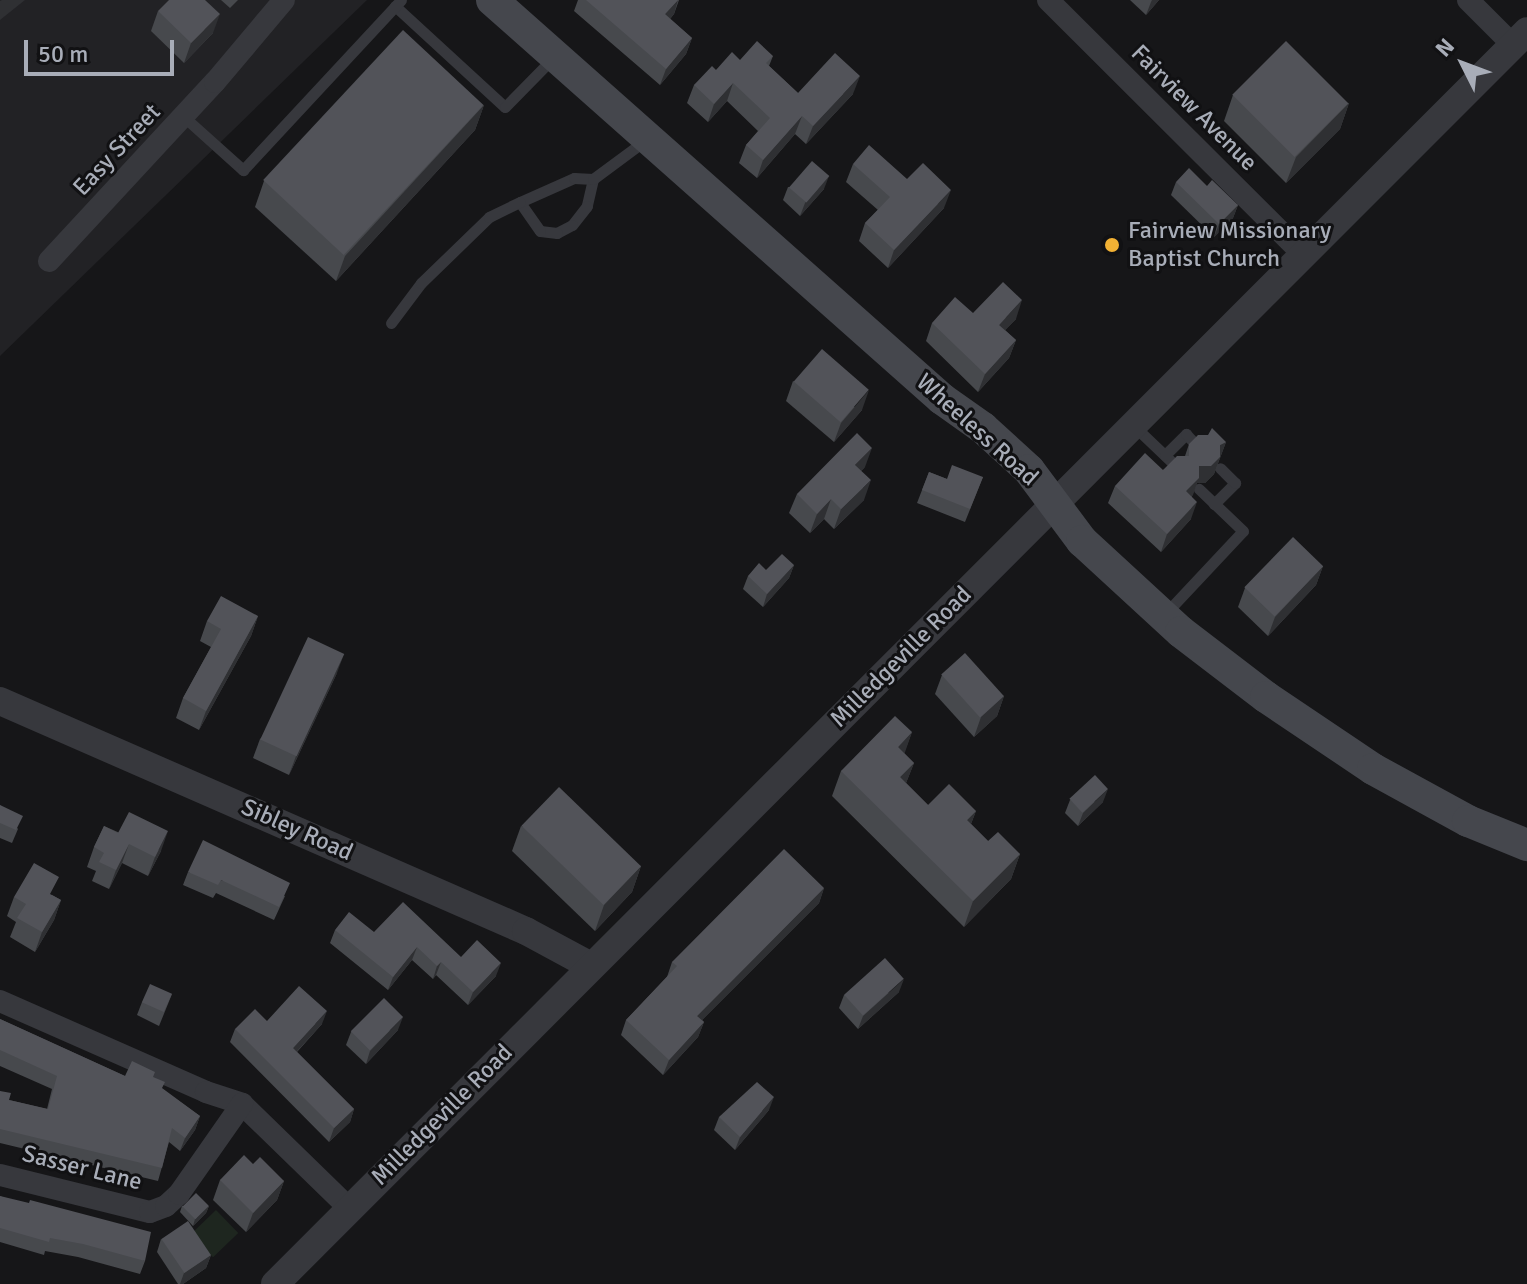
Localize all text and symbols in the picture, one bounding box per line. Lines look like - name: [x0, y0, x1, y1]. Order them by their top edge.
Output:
- scale bar: [28, 24, 178, 74]
- north arrow: [1423, 24, 1503, 104]
- text: N: [1430, 33, 1460, 62]
- text: 50 m: [38, 39, 88, 69]
- street label: Fairview Avenue: [1125, 39, 1263, 177]
- street label: Easy Street: [67, 98, 167, 202]
- place label: Fairview Missionary Baptist Church: [1128, 217, 1331, 273]
- marker: Fairview Missionary Baptist Church: [1103, 236, 1121, 254]
- street label: Wheeless Road: [910, 368, 1044, 492]
- street label: Milledgeville Road: [824, 580, 978, 734]
- street label: Sibley Road: [237, 793, 357, 867]
- street label: Milledgeville Road: [365, 1038, 519, 1192]
- street label: Sasser Lane: [19, 1139, 145, 1197]

